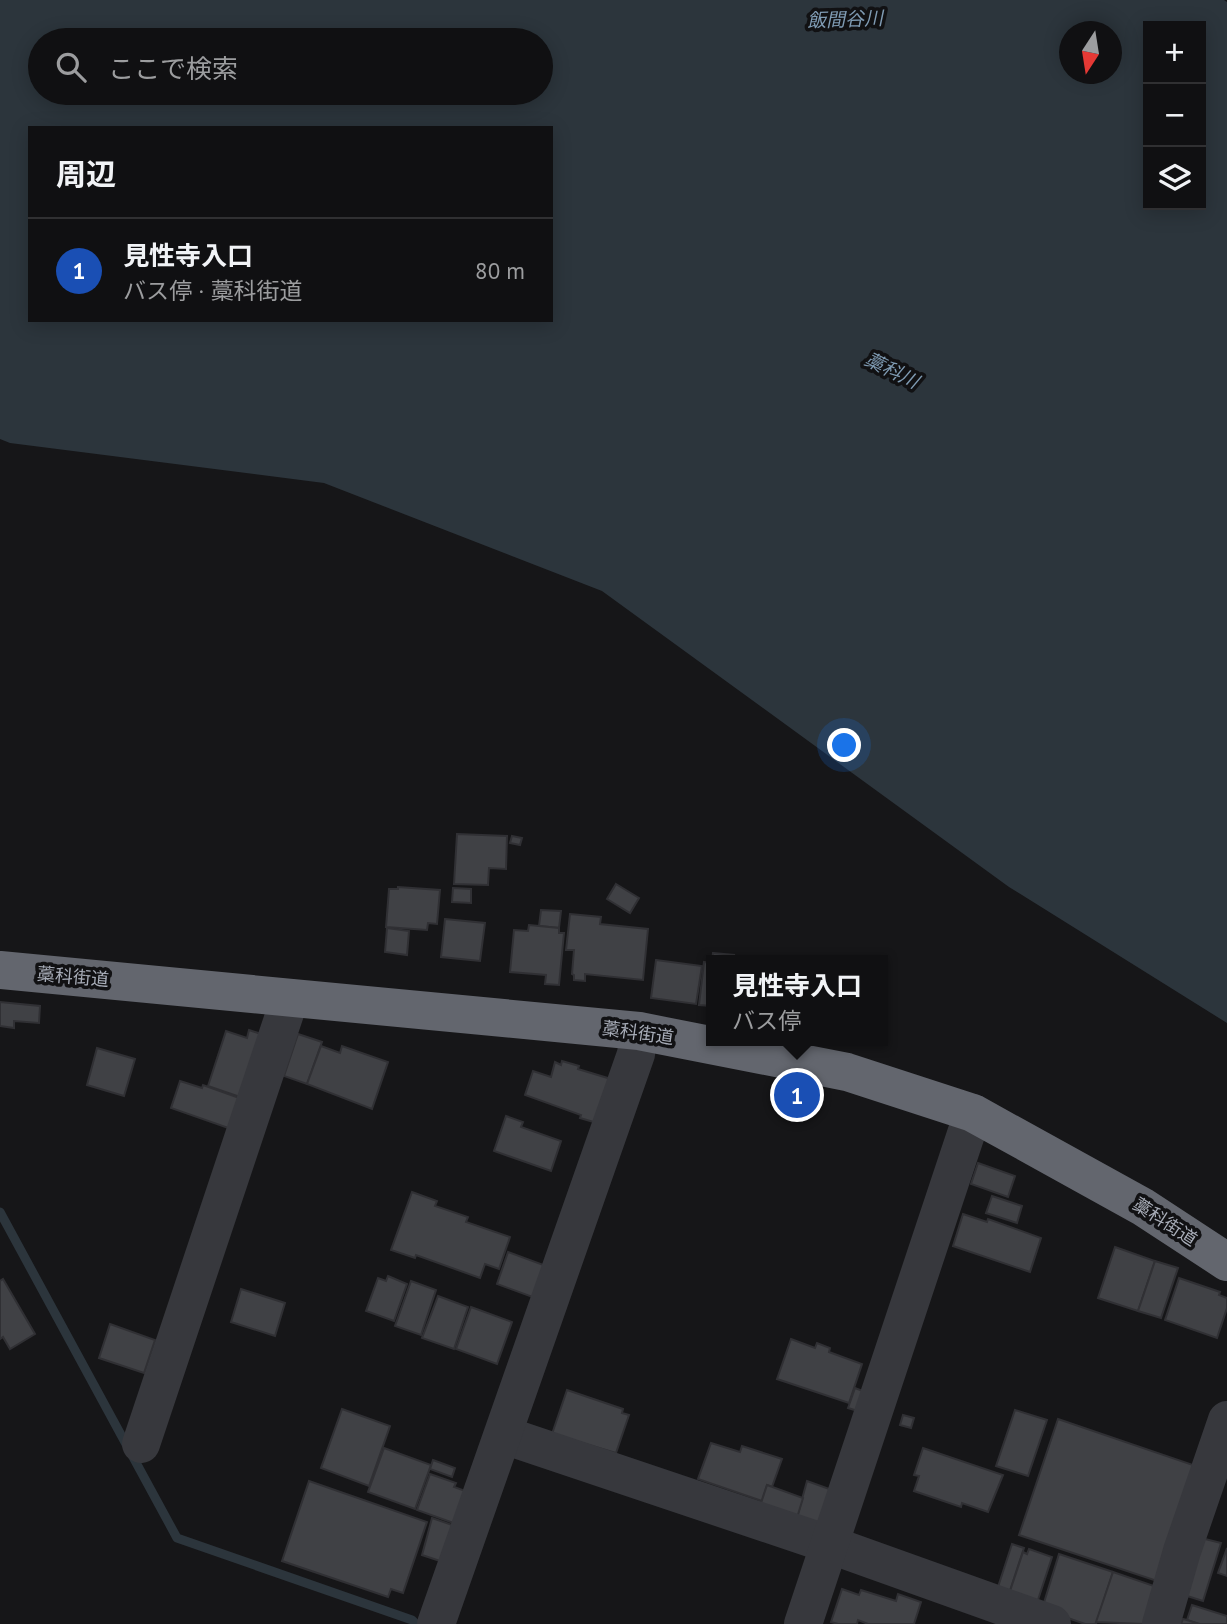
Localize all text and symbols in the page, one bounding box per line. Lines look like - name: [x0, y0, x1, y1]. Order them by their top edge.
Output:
- water label: 飯間谷川: [807, 6, 885, 32]
- north arrow: [1059, 21, 1122, 84]
- map controls: [1143, 21, 1206, 210]
- button: +: [1143, 21, 1206, 84]
- search box: [28, 28, 553, 105]
- icon: search: [52, 48, 90, 86]
- text: ここで検索: [108, 52, 238, 85]
- button: −: [1143, 84, 1206, 147]
- button: layers: [1143, 147, 1206, 210]
- text: 周辺: [56, 154, 116, 193]
- text: 見性寺入口: [123, 239, 253, 272]
- text: 1: [72, 256, 86, 285]
- text: 80 m: [475, 256, 525, 285]
- text: バス停 · 藁科街道: [123, 276, 302, 305]
- water label: 藁科川: [861, 347, 925, 394]
- your location: [827, 728, 861, 762]
- popup: [706, 955, 888, 1046]
- street label: 藁科街道: [36, 962, 110, 991]
- text: 見性寺入口: [732, 969, 862, 1002]
- text: バス停: [732, 1006, 801, 1035]
- street label: 藁科街道: [601, 1016, 675, 1049]
- pin: 1: [774, 1069, 820, 1121]
- street label: 藁科街道: [1129, 1192, 1202, 1251]

